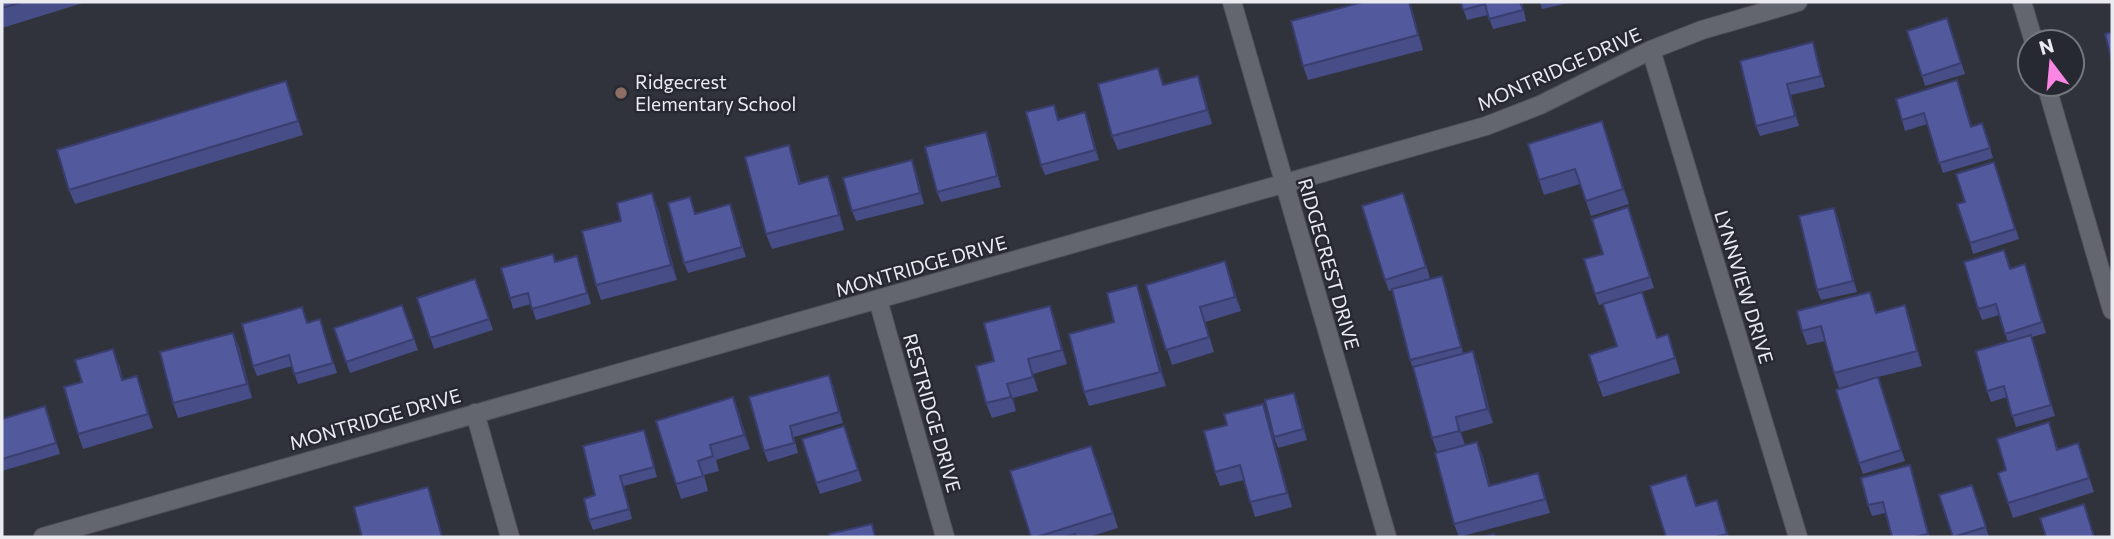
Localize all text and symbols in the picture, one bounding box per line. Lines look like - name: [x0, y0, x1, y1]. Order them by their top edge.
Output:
- street label: MONTRIDGE DRIVE: [1473, 22, 1644, 115]
- north arrow: [2016, 28, 2086, 98]
- text: N: [2036, 33, 2056, 59]
- place label: Ridgecrest Elementary School: [635, 70, 796, 115]
- marker: Ridgecrest Elementary School: [613, 85, 629, 101]
- street label: RIDGECREST DRIVE: [1294, 175, 1365, 352]
- street label: LYNNVIEW DRIVE: [1710, 208, 1779, 366]
- street label: MONTRIDGE DRIVE: [833, 230, 1009, 301]
- street label: RESTRIDGE DRIVE: [899, 331, 966, 495]
- street label: MONTRIDGE DRIVE: [287, 383, 463, 454]

